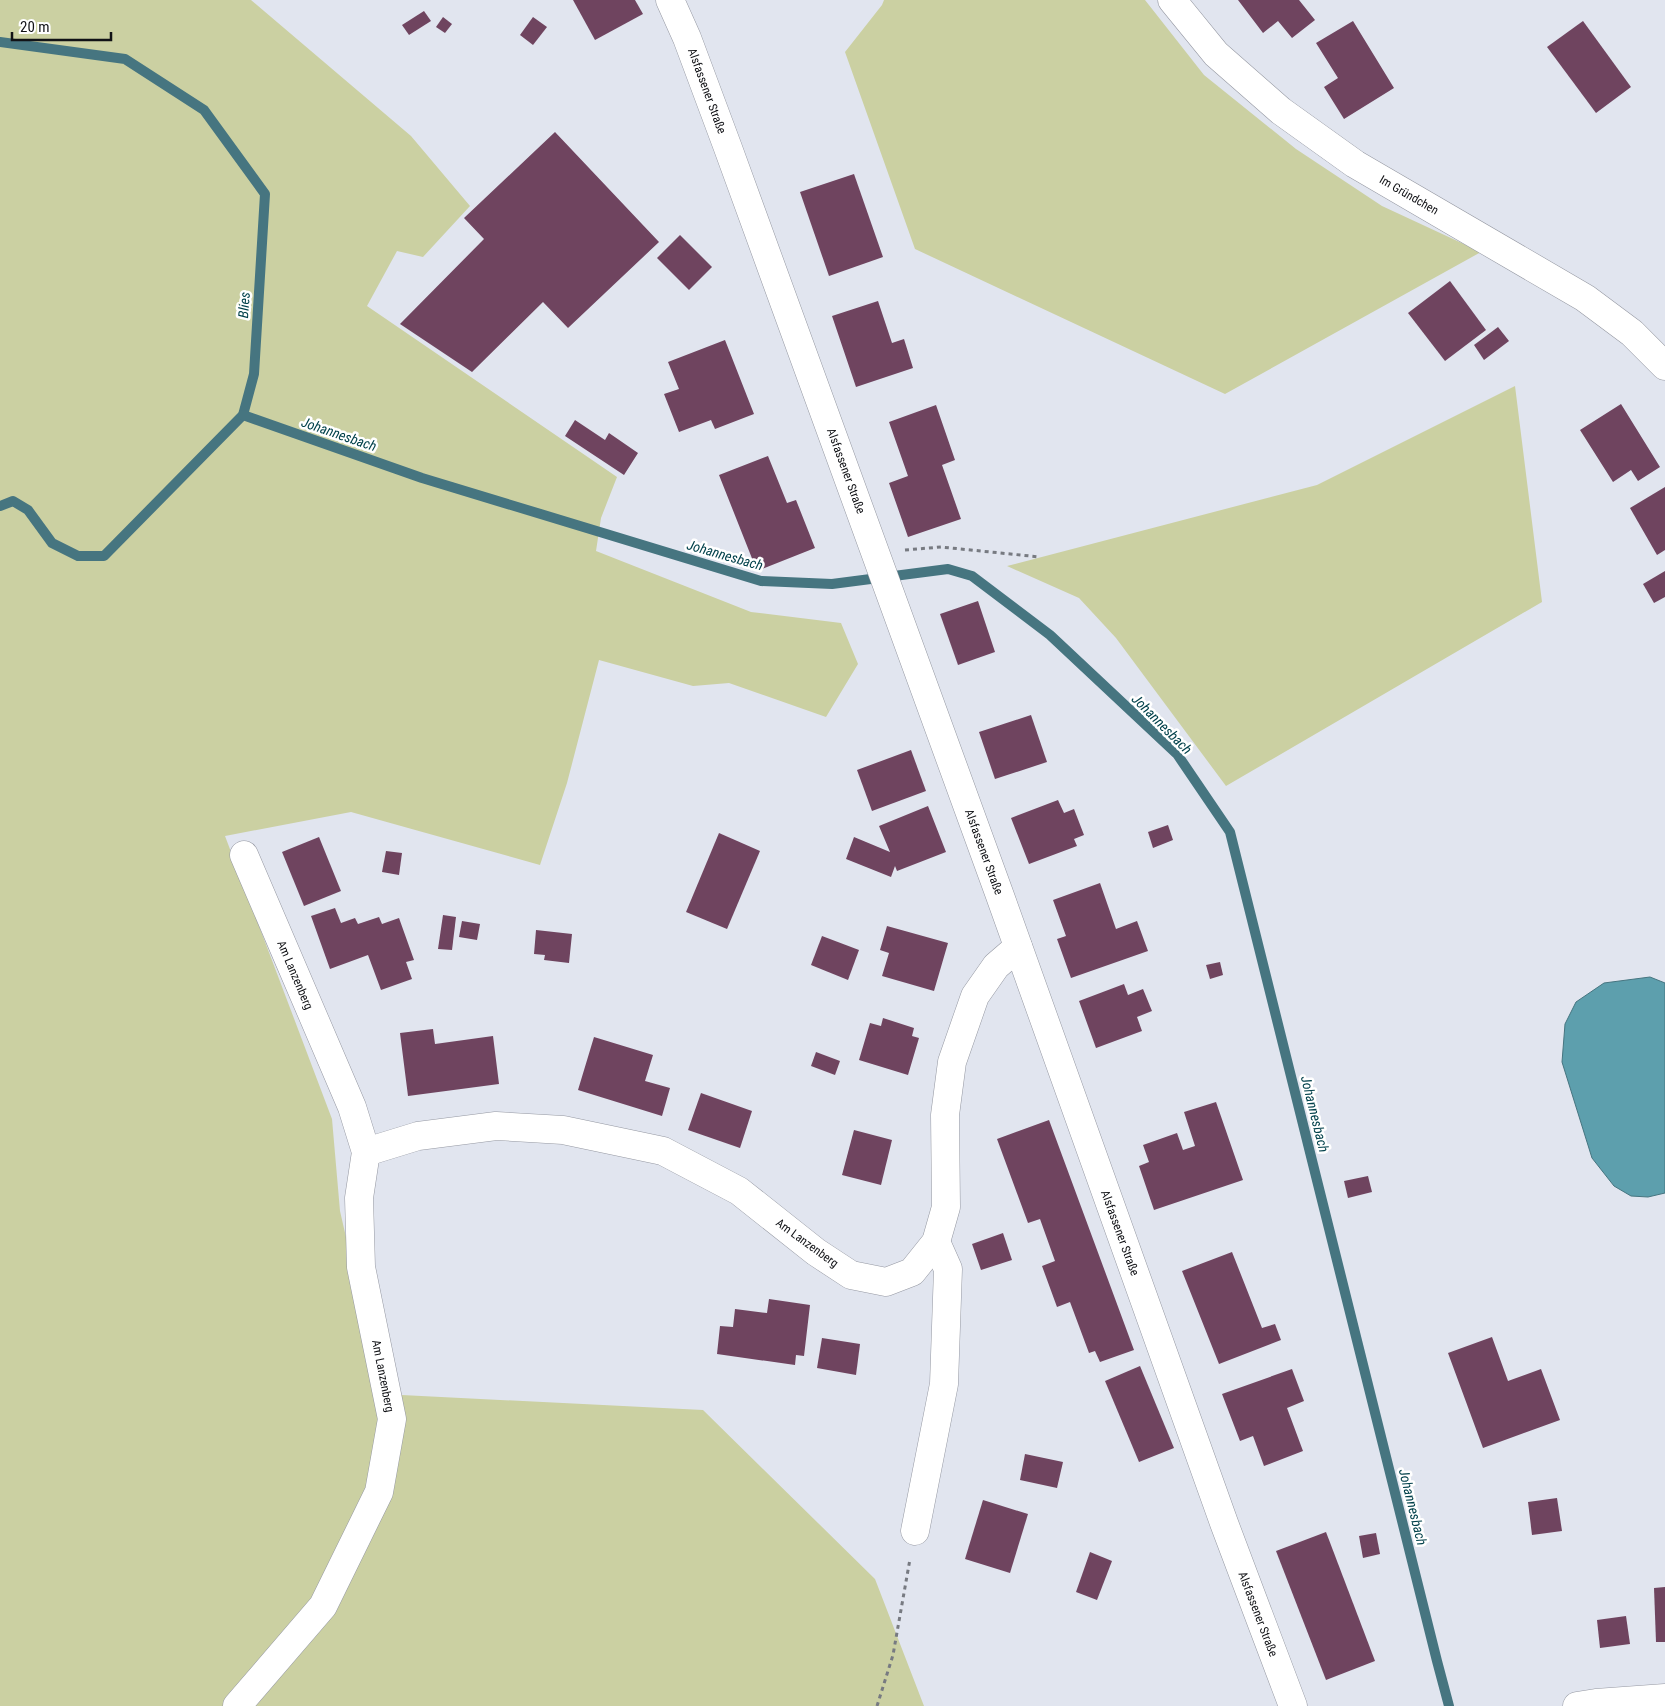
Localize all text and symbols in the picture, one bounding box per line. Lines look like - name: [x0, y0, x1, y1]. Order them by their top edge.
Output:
- scale bar: [12, 10, 111, 42]
- text: 20 m: [20, 18, 50, 36]
- street label: Alsfassener Straße: [685, 46, 729, 136]
- street label: Im Gründchen: [1377, 172, 1441, 218]
- water label: Blies: [235, 291, 253, 319]
- water label: Johannesbach: [299, 414, 379, 454]
- street label: Alsfassener Straße: [824, 426, 868, 516]
- water label: Johannesbach: [685, 537, 765, 573]
- water label: Johannesbach: [1129, 691, 1195, 757]
- street label: Alsfassener Straße: [962, 807, 1006, 897]
- street label: Am Lanzenberg: [274, 938, 316, 1012]
- water label: Johannesbach: [1298, 1074, 1332, 1154]
- street label: Alsfassener Straße: [1098, 1188, 1142, 1278]
- street label: Am Lanzenberg: [773, 1216, 841, 1270]
- street label: Am Lanzenberg: [369, 1339, 397, 1414]
- water label: Johannesbach: [1396, 1467, 1430, 1547]
- street label: Alsfassener Straße: [1235, 1570, 1281, 1659]

